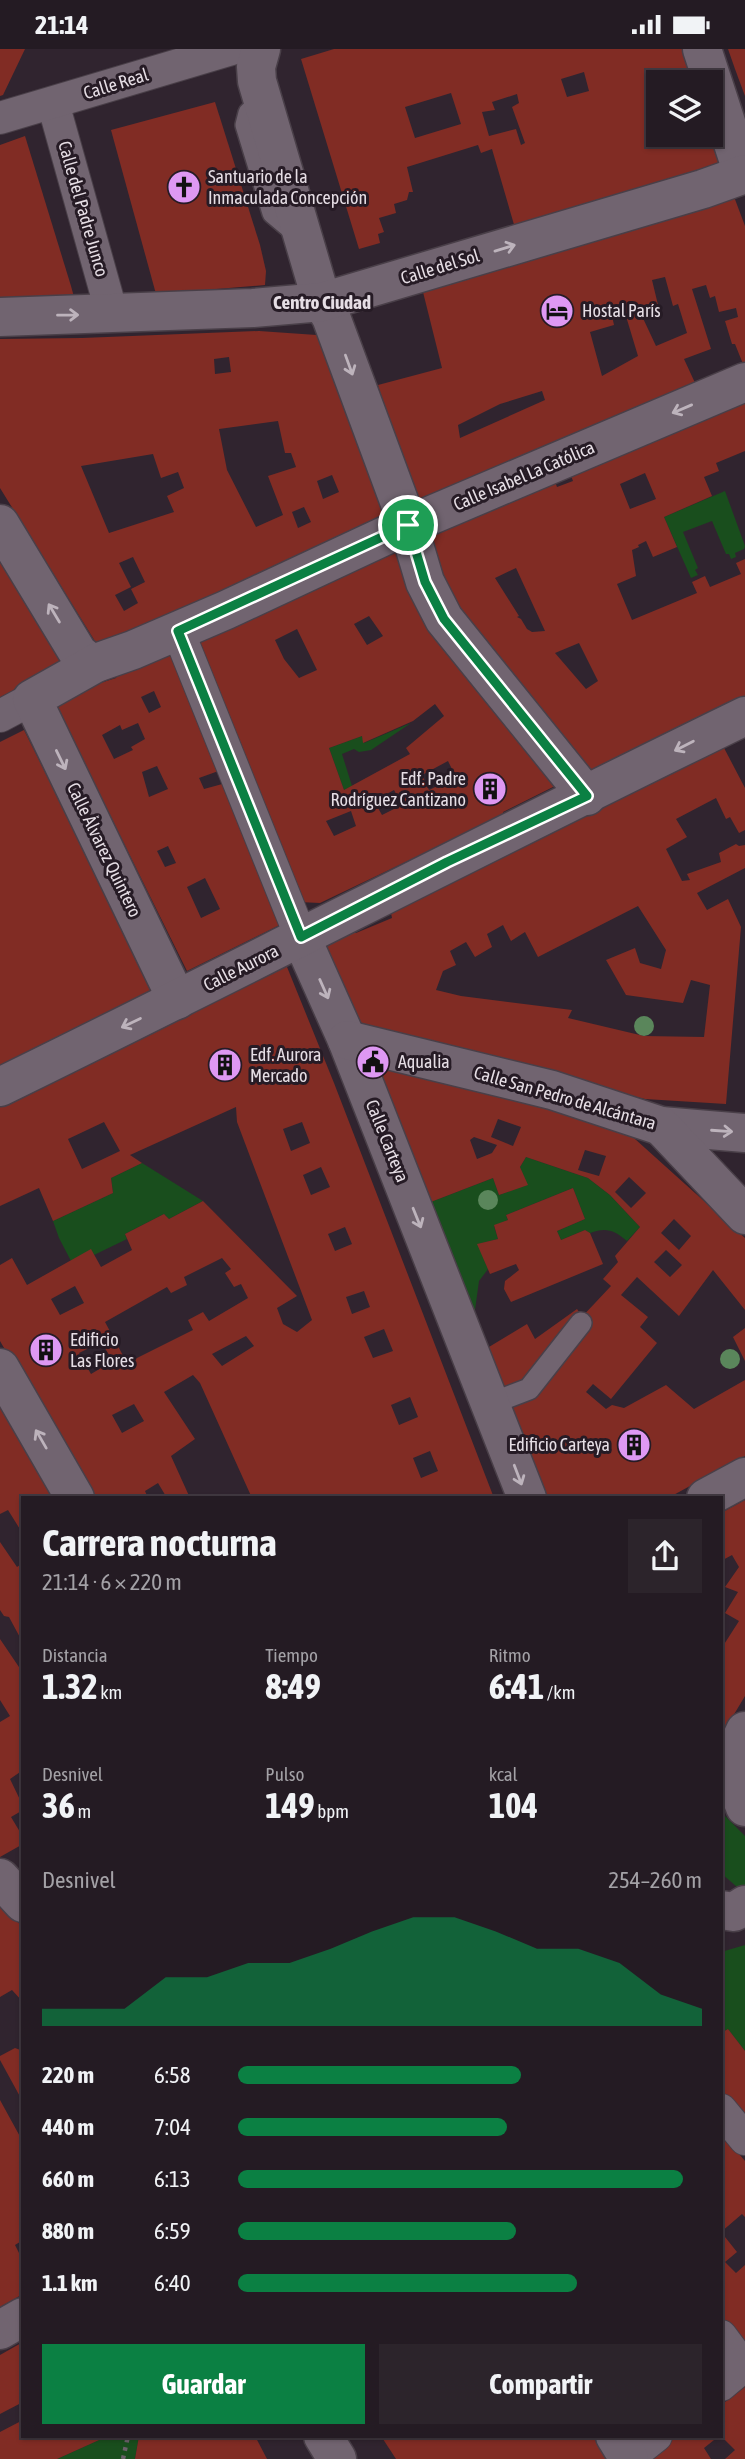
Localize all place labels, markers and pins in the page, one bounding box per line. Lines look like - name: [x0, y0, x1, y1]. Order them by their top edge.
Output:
- place label: Santuario de la Inmaculada Concepción: [208, 166, 367, 208]
- church icon: Santuario de la Inmaculada Concepción: [165, 168, 203, 206]
- hotel icon: Hostal París: [538, 292, 576, 330]
- place label: Hostal París: [582, 300, 661, 321]
- pin: [378, 495, 438, 555]
- place label: Edf. Padre Rodríguez Cantizano: [330, 768, 466, 810]
- building icon: Edf. Padre Rodríguez Cantizano: [471, 770, 509, 808]
- public building icon: Aqualia: [354, 1043, 392, 1081]
- place label: Edf. Aurora Mercado: [250, 1044, 321, 1086]
- building icon: Edf. Aurora Mercado: [206, 1046, 244, 1084]
- place label: Aqualia: [398, 1051, 450, 1072]
- place label: Edificio Las Flores: [70, 1329, 134, 1371]
- building icon: Edificio Las Flores: [27, 1331, 65, 1369]
- building icon: Edificio Carteya: [615, 1426, 653, 1464]
- place label: Edificio Carteya: [509, 1434, 610, 1455]

